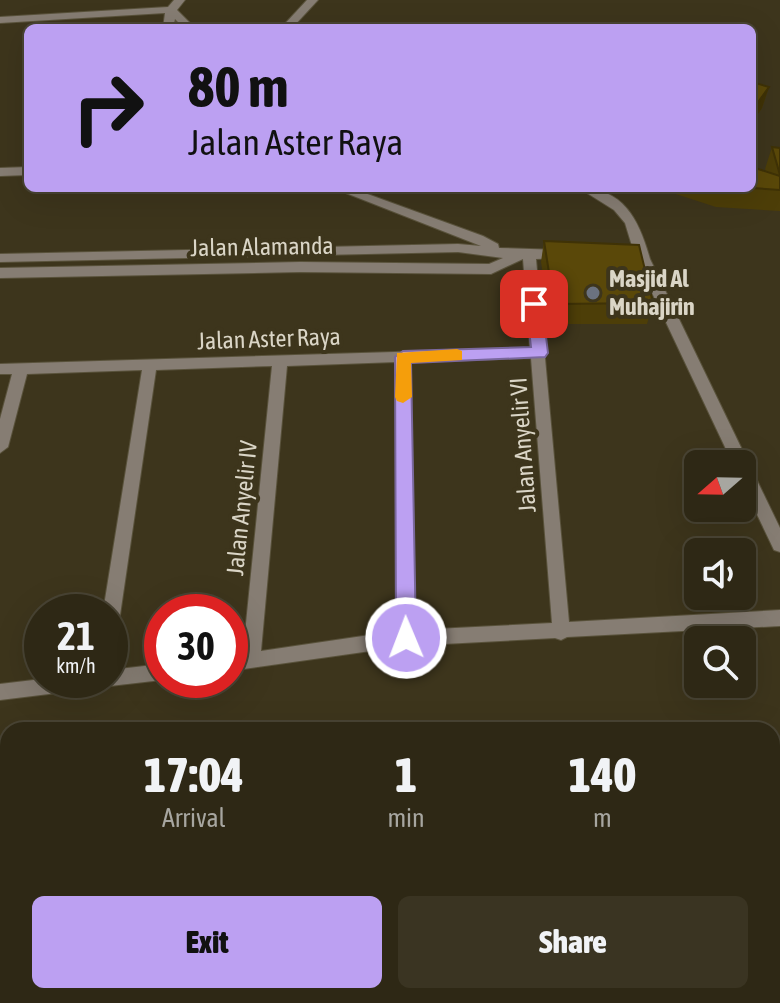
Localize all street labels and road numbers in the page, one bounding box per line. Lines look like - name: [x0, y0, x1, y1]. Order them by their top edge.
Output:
- street label: Jalan Alamanda: [190, 232, 334, 261]
- street label: Jalan Aster Raya: [197, 323, 341, 354]
- street label: Jalan Anyelir VI: [504, 377, 541, 513]
- street label: Jalan Anyelir IV: [221, 439, 262, 577]

